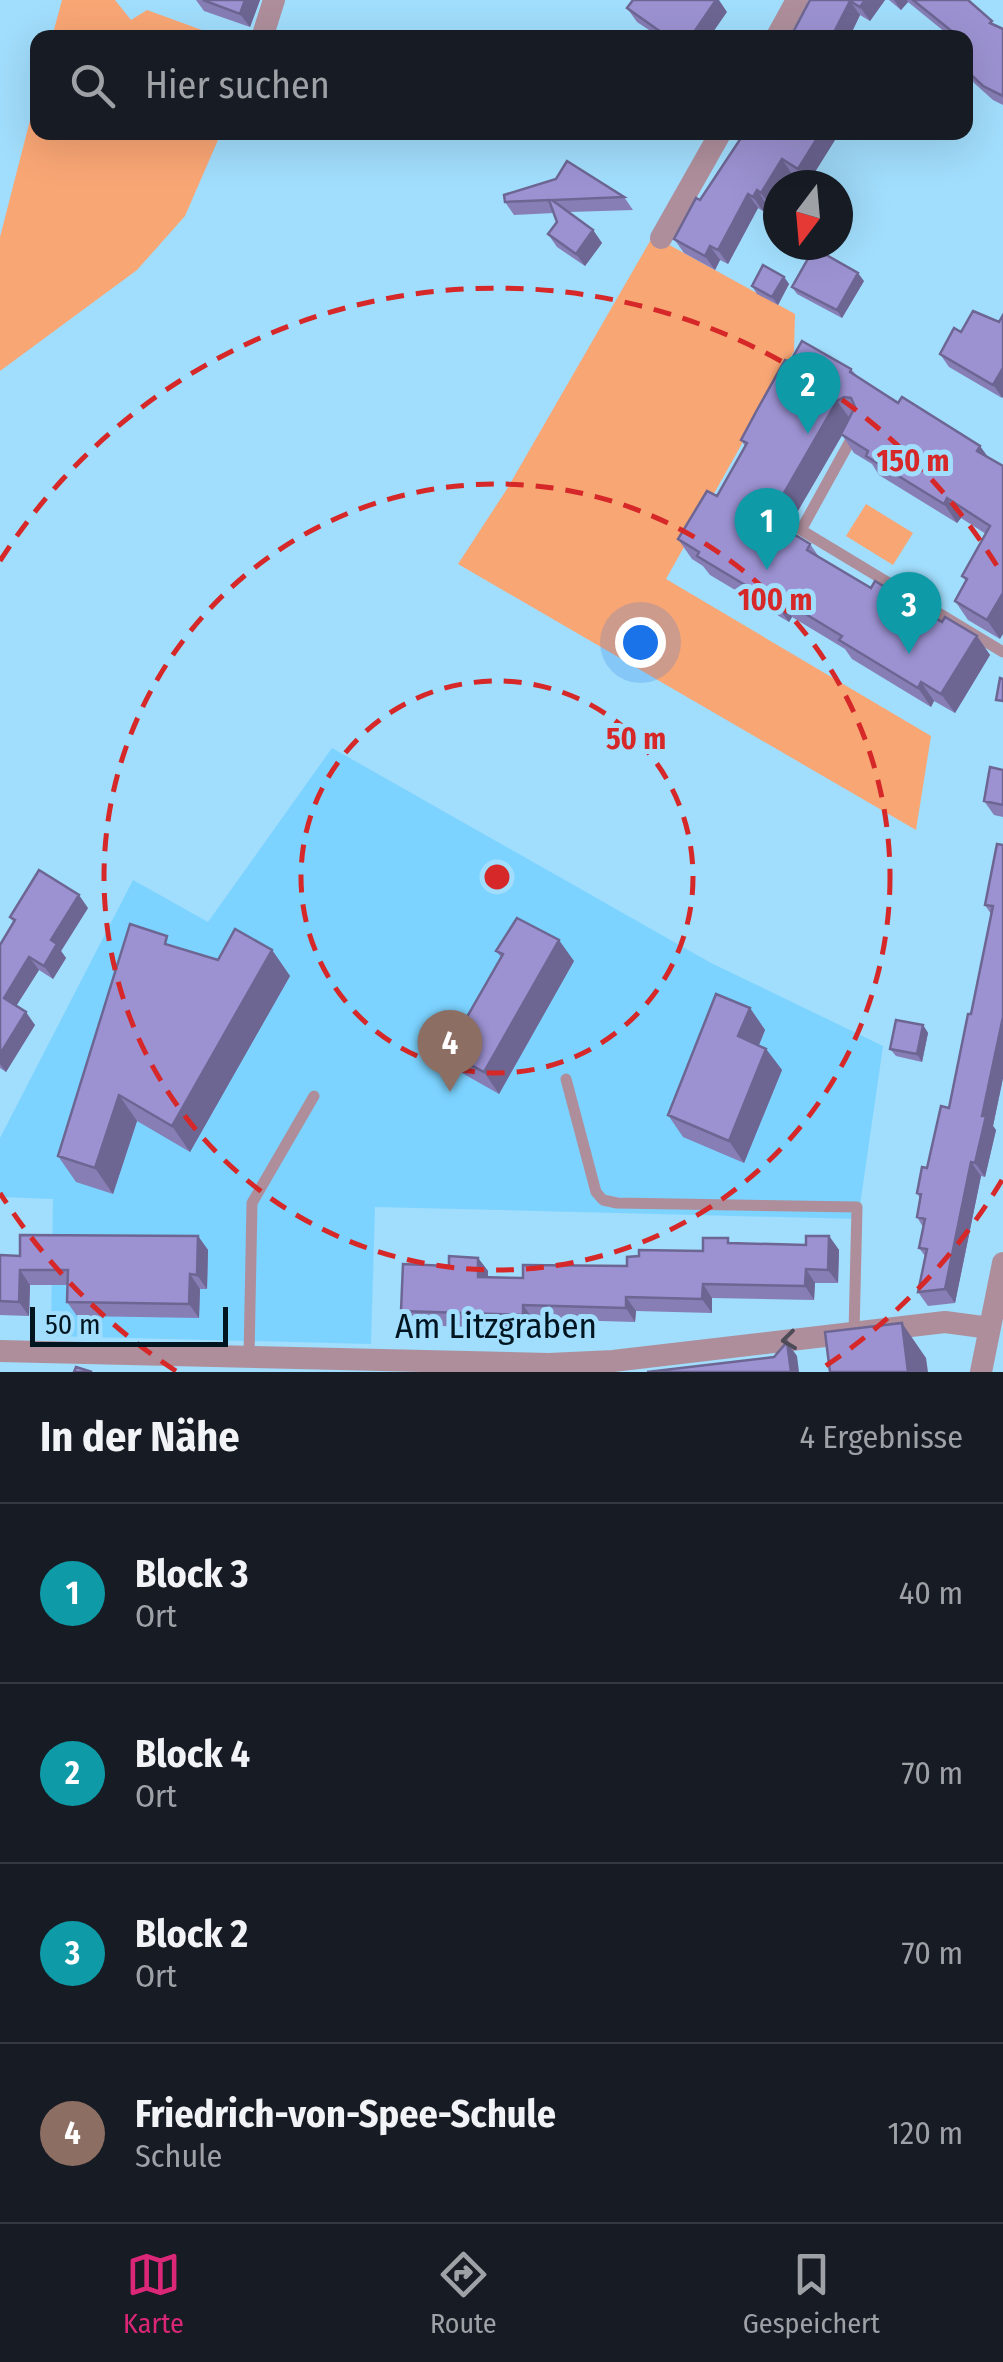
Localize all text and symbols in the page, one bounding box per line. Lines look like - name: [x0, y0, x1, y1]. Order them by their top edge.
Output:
- search box: [30, 30, 973, 140]
- icon: search: [65, 58, 120, 113]
- text: Hier suchen: [145, 62, 330, 108]
- north arrow: [763, 170, 853, 260]
- pin: 2: [776, 352, 840, 434]
- text: 150 m: [877, 443, 949, 479]
- pin: 1: [734, 488, 800, 570]
- pin: 3: [876, 572, 942, 654]
- text: 100 m: [738, 582, 812, 618]
- your location: [615, 617, 666, 668]
- text: 50 m: [606, 721, 666, 757]
- centre of rings: [479, 859, 515, 895]
- pin: 4: [418, 1010, 482, 1092]
- scale bar: [30, 1302, 228, 1346]
- street label: Am Litzgraben: [395, 1305, 597, 1347]
- text: 50 m: [45, 1308, 101, 1341]
- one-way arrow: [780, 1329, 796, 1350]
- text: In der Nähe: [40, 1412, 240, 1462]
- text: 4 Ergebnisse: [799, 1418, 963, 1456]
- text: Block 3: [135, 1551, 249, 1597]
- text: 1: [66, 1574, 79, 1612]
- text: 40 m: [899, 1574, 963, 1612]
- text: Ort: [135, 1597, 177, 1635]
- text: Block 4: [135, 1731, 250, 1777]
- text: 2: [65, 1754, 80, 1792]
- text: 70 m: [902, 1754, 963, 1792]
- text: Ort: [135, 1777, 177, 1815]
- text: Block 2: [135, 1911, 248, 1957]
- text: 3: [65, 1934, 80, 1972]
- text: 70 m: [902, 1934, 963, 1972]
- text: Ort: [135, 1957, 177, 1995]
- text: Friedrich-von-Spee-Schule: [135, 2091, 556, 2137]
- text: 4: [64, 2114, 81, 2152]
- text: 120 m: [888, 2114, 963, 2152]
- text: Schule: [135, 2137, 222, 2175]
- tab: Karte: [123, 2247, 184, 2340]
- tab: Route: [430, 2247, 497, 2340]
- tab: Gespeichert: [743, 2247, 880, 2340]

